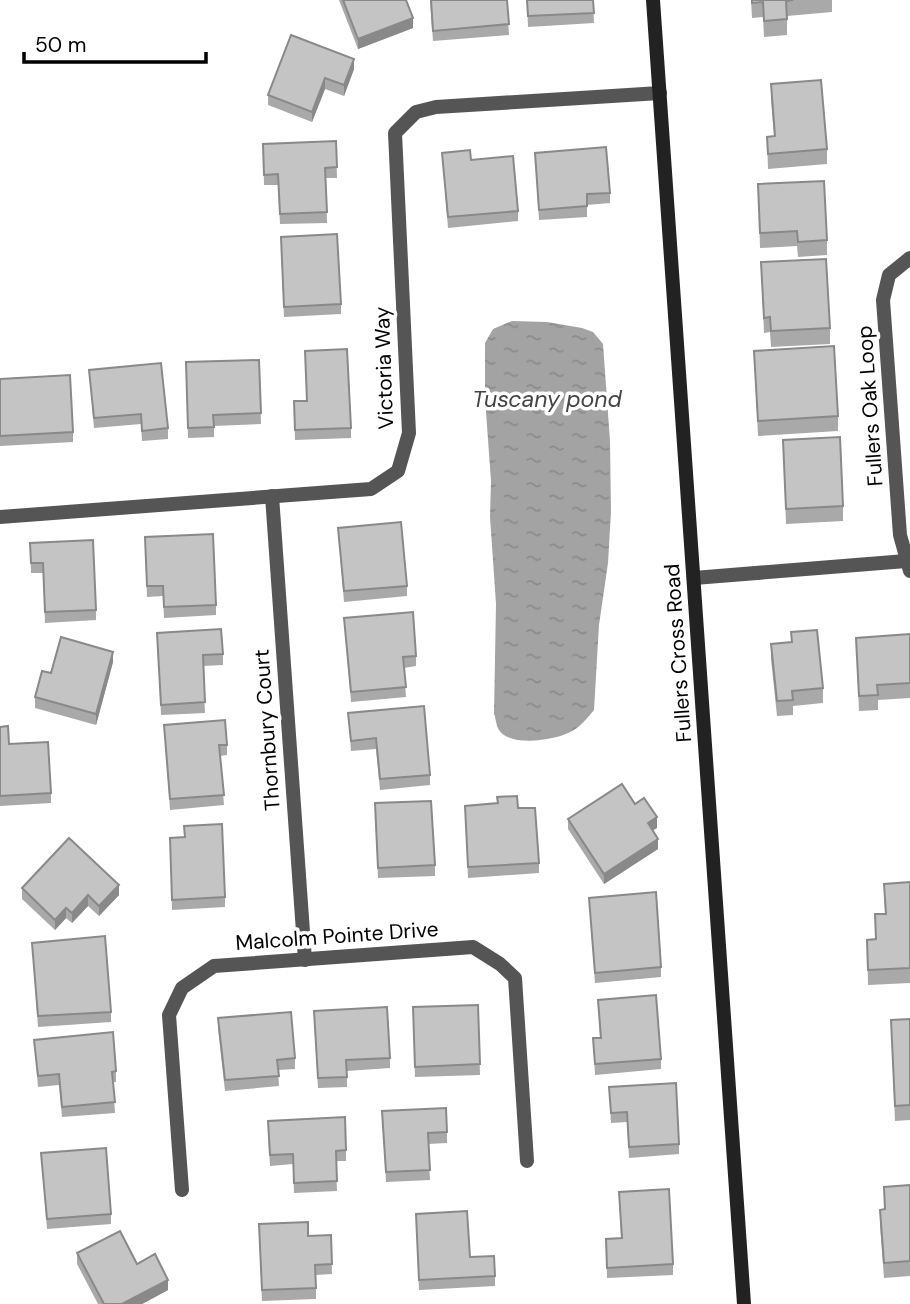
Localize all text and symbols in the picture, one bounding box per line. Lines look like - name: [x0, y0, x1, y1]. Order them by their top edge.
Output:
- scale bar: [24, 21, 206, 65]
- text: 50 m: [35, 31, 86, 59]
- street label: Victoria Way: [368, 306, 400, 430]
- street label: Fullers Oak Loop: [850, 325, 890, 487]
- water label: Tuscany pond: [472, 384, 622, 414]
- street label: Fullers Cross Road: [658, 563, 698, 743]
- street label: Thornbury Court: [247, 648, 287, 812]
- street label: Malcolm Pointe Drive: [235, 915, 440, 957]

